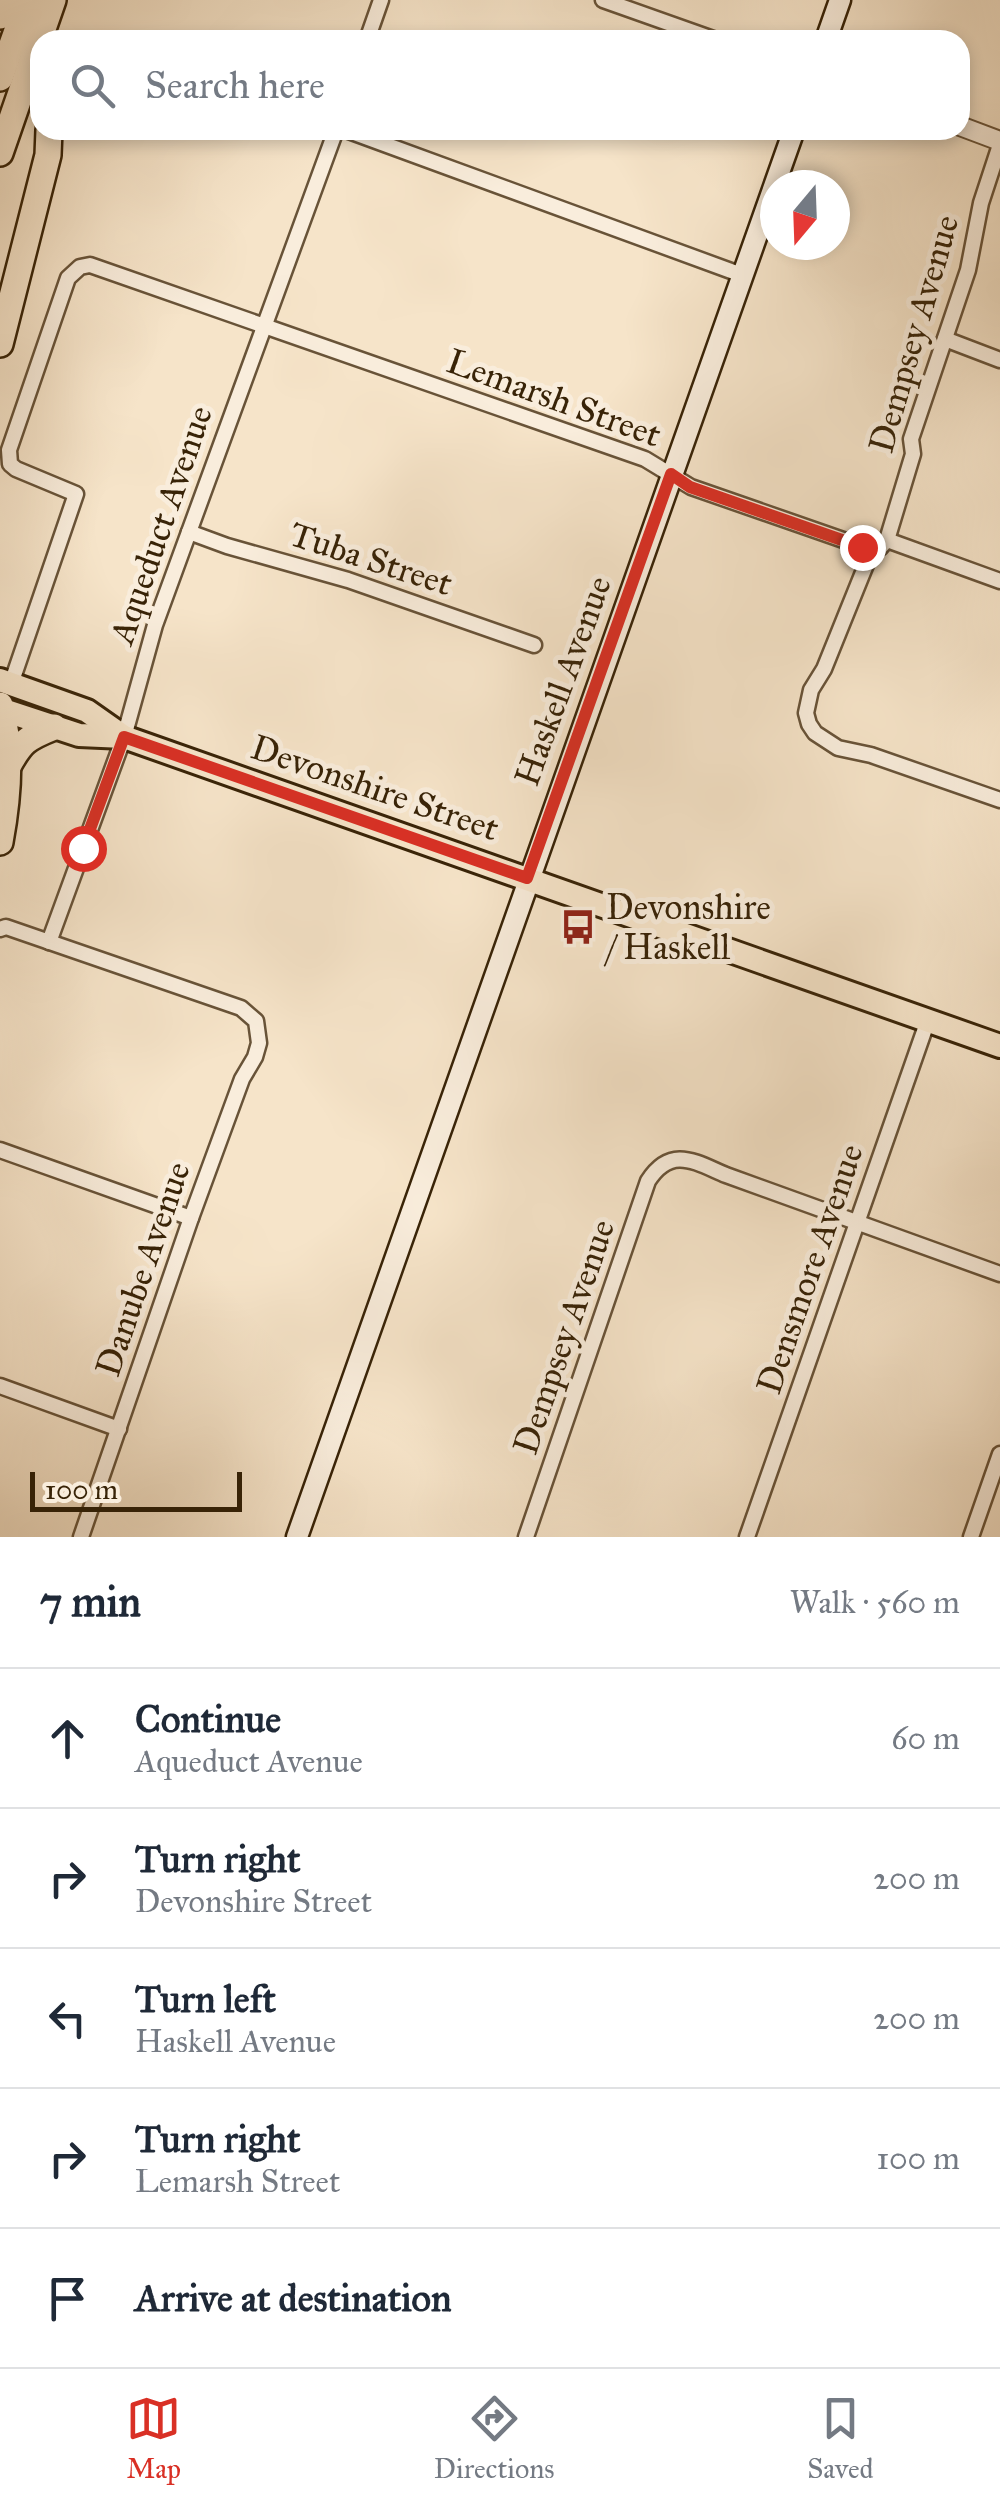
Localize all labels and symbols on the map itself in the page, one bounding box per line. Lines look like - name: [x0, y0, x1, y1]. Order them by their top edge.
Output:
- north arrow: [760, 170, 850, 260]
- street label: Dempsey Avenue: [860, 210, 968, 458]
- street label: Lemarsh Street: [441, 339, 667, 457]
- street label: Aqueduct Avenue: [99, 400, 222, 652]
- street label: Tuba Street: [284, 513, 458, 605]
- route end: [840, 525, 886, 571]
- street label: Haskell Avenue: [505, 570, 621, 792]
- street label: Devonshire Street: [245, 725, 505, 851]
- route start: [61, 826, 107, 872]
- place label: Devonshire / Haskell: [603, 886, 771, 969]
- bus stop icon: Devonshire / Haskell: [559, 908, 597, 946]
- street label: Densmore Avenue: [747, 1139, 873, 1399]
- street label: Danube Avenue: [86, 1156, 200, 1382]
- street label: Dempsey Avenue: [504, 1214, 624, 1460]
- scale bar: [30, 1467, 242, 1512]

